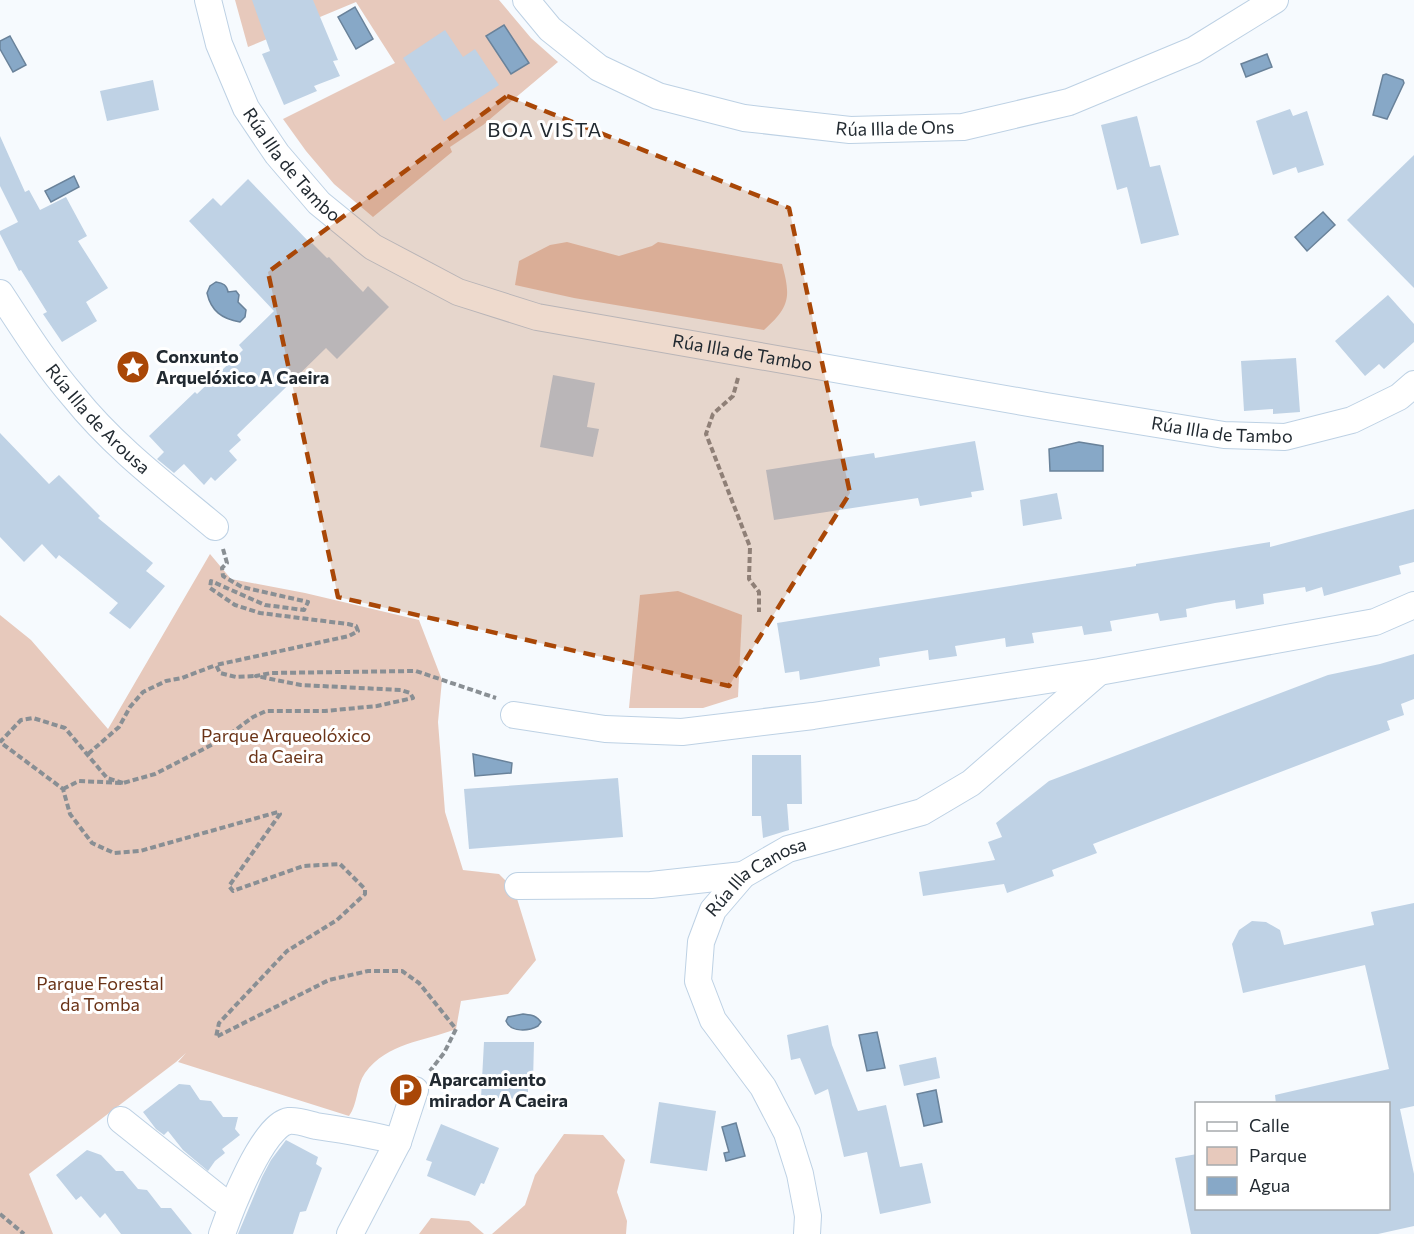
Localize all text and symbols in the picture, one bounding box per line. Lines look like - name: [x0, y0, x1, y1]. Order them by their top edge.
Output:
- street label: Rúa Illa de Tambo: [239, 103, 345, 226]
- street label: Rúa Illa de Ons: [835, 115, 954, 140]
- district label: BOA VISTA: [487, 117, 603, 141]
- street label: Rúa Illa de Tambo: [671, 329, 814, 375]
- place label: Conxunto Arquelóxico A Caeira: [156, 345, 329, 388]
- place icon: Conxunto Arquelóxico A Caeira: [115, 349, 151, 385]
- street label: Rúa Illa de Arousa: [41, 359, 155, 478]
- street label: Rúa Illa de Tambo: [1150, 411, 1295, 448]
- park label: Parque Arqueolóxico da Caeira: [201, 724, 371, 767]
- street label: Rúa Illa Canosa: [700, 832, 809, 921]
- park label: Parque Forestal da Tomba: [36, 972, 164, 1015]
- place label: Aparcamiento mirador A Caeira: [429, 1068, 568, 1111]
- parking icon: Aparcamiento mirador A Caeira: [388, 1072, 424, 1108]
- legend: [1195, 1102, 1390, 1210]
- text: Calle: [1249, 1114, 1289, 1136]
- text: Parque: [1249, 1144, 1307, 1166]
- text: Agua: [1249, 1174, 1290, 1196]

